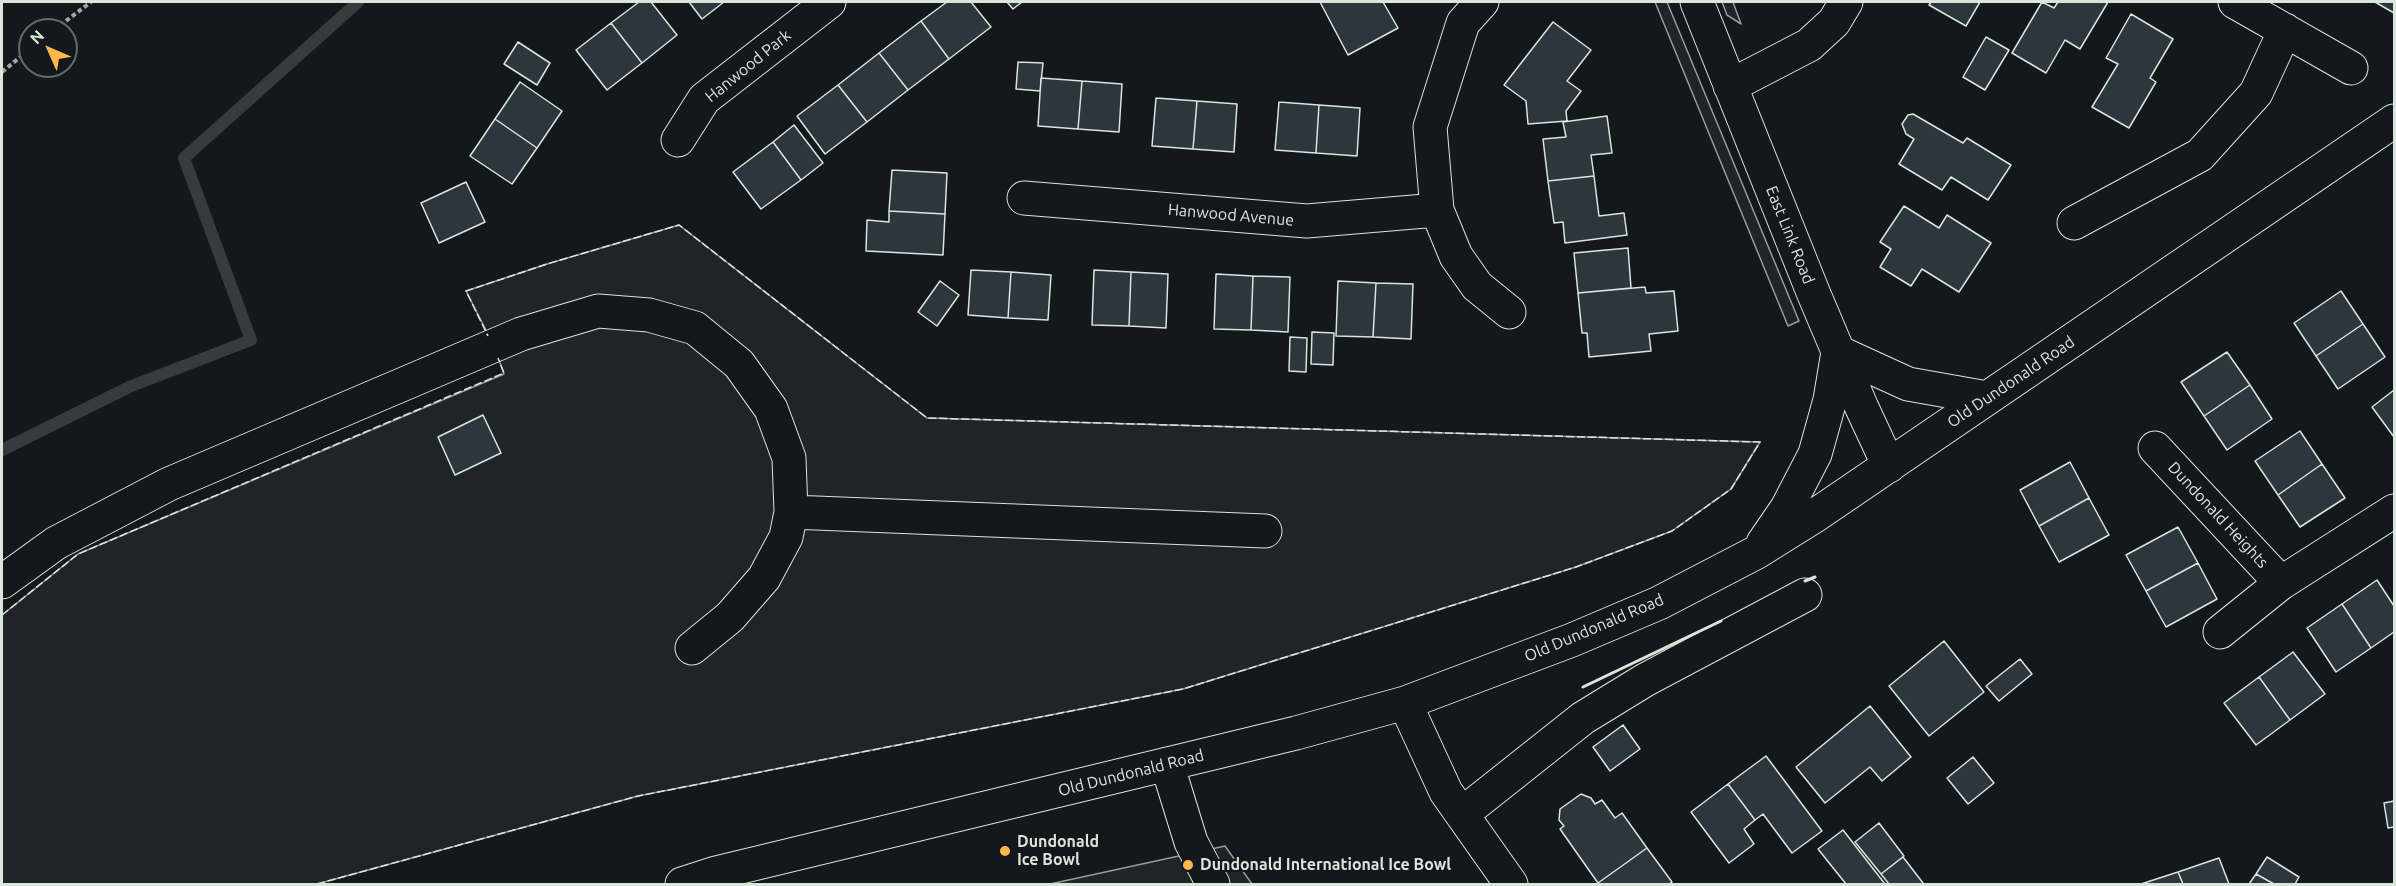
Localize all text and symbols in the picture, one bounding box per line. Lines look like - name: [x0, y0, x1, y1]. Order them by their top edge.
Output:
- north arrow: [18, 18, 78, 78]
- text: N: [26, 26, 47, 47]
- street label: Hanwood Park: [701, 26, 795, 106]
- street label: East Link Road: [1762, 183, 1818, 287]
- street label: Hanwood Avenue: [1167, 200, 1295, 230]
- street label: Old Dundonald Road: [1944, 332, 2078, 432]
- street label: Dundonald Heights: [2164, 458, 2272, 572]
- street label: Old Dundonald Road: [1521, 590, 1667, 666]
- street label: Old Dundonald Road: [1056, 746, 1206, 800]
- place label: Dundonald Ice Bowl: [1017, 832, 1099, 870]
- marker: Dundonald Ice Bowl: [998, 844, 1012, 858]
- place label: Dundonald International Ice Bowl: [1200, 855, 1451, 875]
- marker: Dundonald International Ice Bowl: [1181, 858, 1195, 872]

